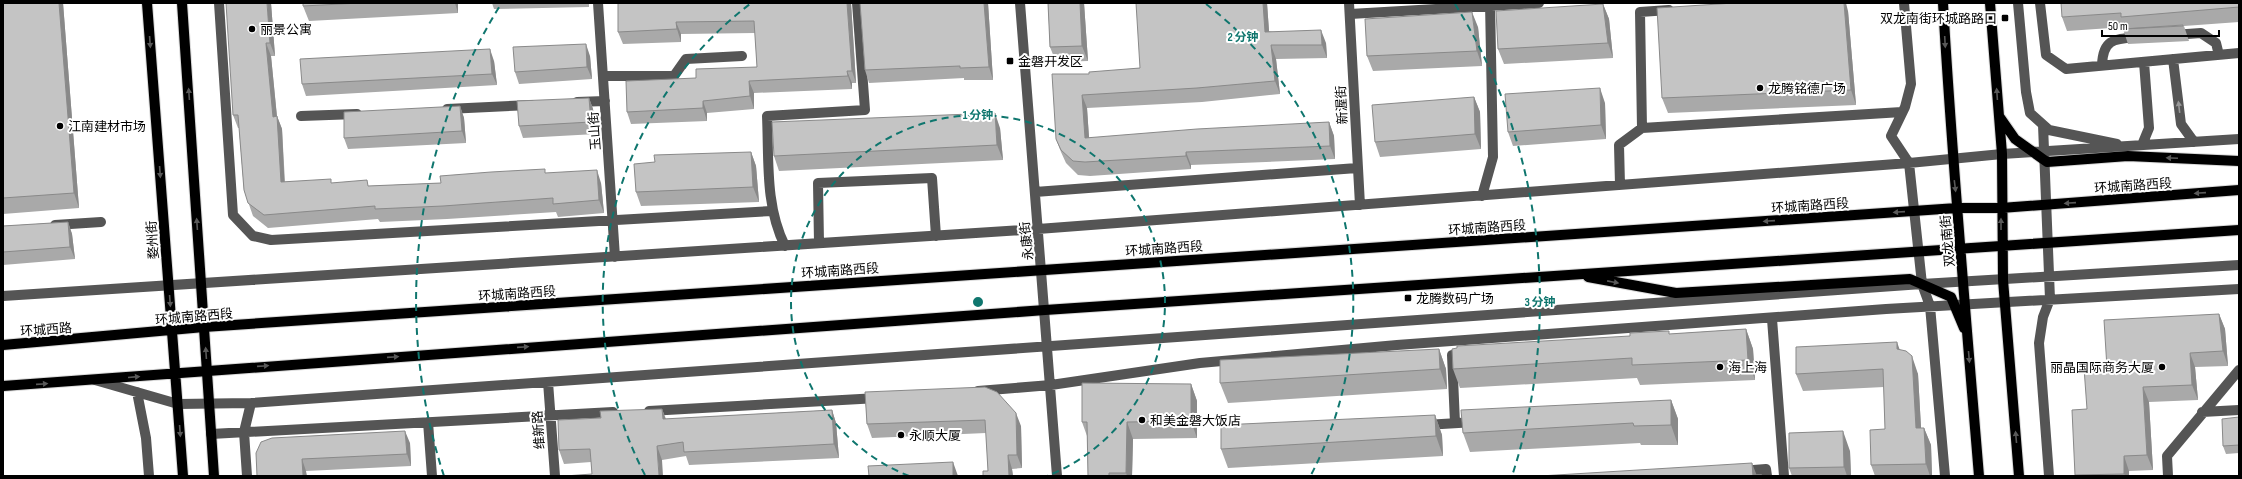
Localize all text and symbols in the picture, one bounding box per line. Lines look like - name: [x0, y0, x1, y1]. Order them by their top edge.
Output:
- place label: 双龙南街环城路路口: [1880, 11, 1997, 27]
- scale bar: [2102, 12, 2219, 38]
- marker: 双龙南街环城路路口: [2000, 13, 2010, 23]
- text: 50 m: [2108, 19, 2128, 34]
- place label: 丽景公寓: [260, 22, 312, 38]
- marker: 丽景公寓: [247, 24, 257, 34]
- text: 2 分钟: [1227, 30, 1259, 45]
- one-way arrow: [147, 36, 154, 48]
- one-way arrow: [1942, 36, 1948, 49]
- place label: 金磐开发区: [1018, 54, 1083, 70]
- marker: 金磐开发区: [1005, 56, 1015, 66]
- place label: 龙腾铭德广场: [1768, 81, 1846, 97]
- marker: 龙腾铭德广场: [1755, 83, 1765, 93]
- street label: 新渥街: [1333, 85, 1351, 125]
- one-way arrow: [185, 88, 192, 100]
- one-way arrow: [1993, 88, 2000, 100]
- one-way arrow: [2175, 101, 2182, 114]
- text: 1 分钟: [963, 108, 993, 123]
- street label: 玉山街: [586, 111, 604, 151]
- place label: 江南建材市场: [68, 119, 146, 135]
- marker: 江南建材市场: [55, 121, 65, 131]
- one-way arrow: [2166, 154, 2178, 161]
- one-way arrow: [157, 165, 163, 178]
- street label: 环城南路西段: [2094, 175, 2173, 197]
- one-way arrow: [1952, 180, 1958, 192]
- one-way arrow: [2194, 190, 2206, 197]
- street label: 环城南路西段: [1771, 195, 1850, 217]
- one-way arrow: [2064, 199, 2076, 206]
- one-way arrow: [1893, 209, 1905, 216]
- street label: 双龙南街: [1938, 214, 1958, 268]
- street label: 环城南路西段: [1448, 217, 1527, 239]
- one-way arrow: [1763, 217, 1775, 224]
- one-way arrow: [1998, 217, 2004, 230]
- one-way arrow: [194, 218, 201, 230]
- street label: 婺州街: [144, 220, 162, 260]
- street label: 永康街: [1017, 221, 1037, 261]
- street label: 环城南路西段: [1125, 238, 1204, 260]
- street label: 环城南路西段: [801, 260, 880, 282]
- one-way arrow: [1607, 279, 1619, 285]
- street label: 环城南路西段: [478, 283, 557, 305]
- place label: 龙腾数码广场: [1416, 291, 1494, 307]
- marker: 龙腾数码广场: [1403, 293, 1413, 303]
- one-way arrow: [166, 295, 173, 307]
- centre of rings: [971, 295, 985, 309]
- text: 3 分钟: [1524, 295, 1556, 310]
- street label: 环城南路西段: [155, 306, 234, 328]
- street label: 环城西路: [20, 320, 73, 340]
- one-way arrow: [517, 344, 529, 351]
- one-way arrow: [203, 347, 210, 359]
- one-way arrow: [1966, 351, 1973, 363]
- one-way arrow: [387, 353, 399, 360]
- place label: 海上海: [1728, 360, 1767, 376]
- place label: 丽晶国际商务大厦: [2050, 360, 2154, 376]
- marker: 海上海: [1715, 362, 1725, 372]
- marker: 丽晶国际商务大厦: [2157, 362, 2167, 372]
- one-way arrow: [257, 363, 269, 370]
- one-way arrow: [128, 373, 140, 380]
- one-way arrow: [36, 380, 48, 387]
- street label: 维新路: [530, 410, 548, 450]
- place label: 和美金磐大饭店: [1150, 413, 1241, 429]
- marker: 和美金磐大饭店: [1137, 415, 1147, 425]
- one-way arrow: [176, 425, 183, 437]
- place label: 永顺大厦: [909, 428, 961, 444]
- marker: 永顺大厦: [896, 430, 906, 440]
- one-way arrow: [2012, 431, 2019, 443]

